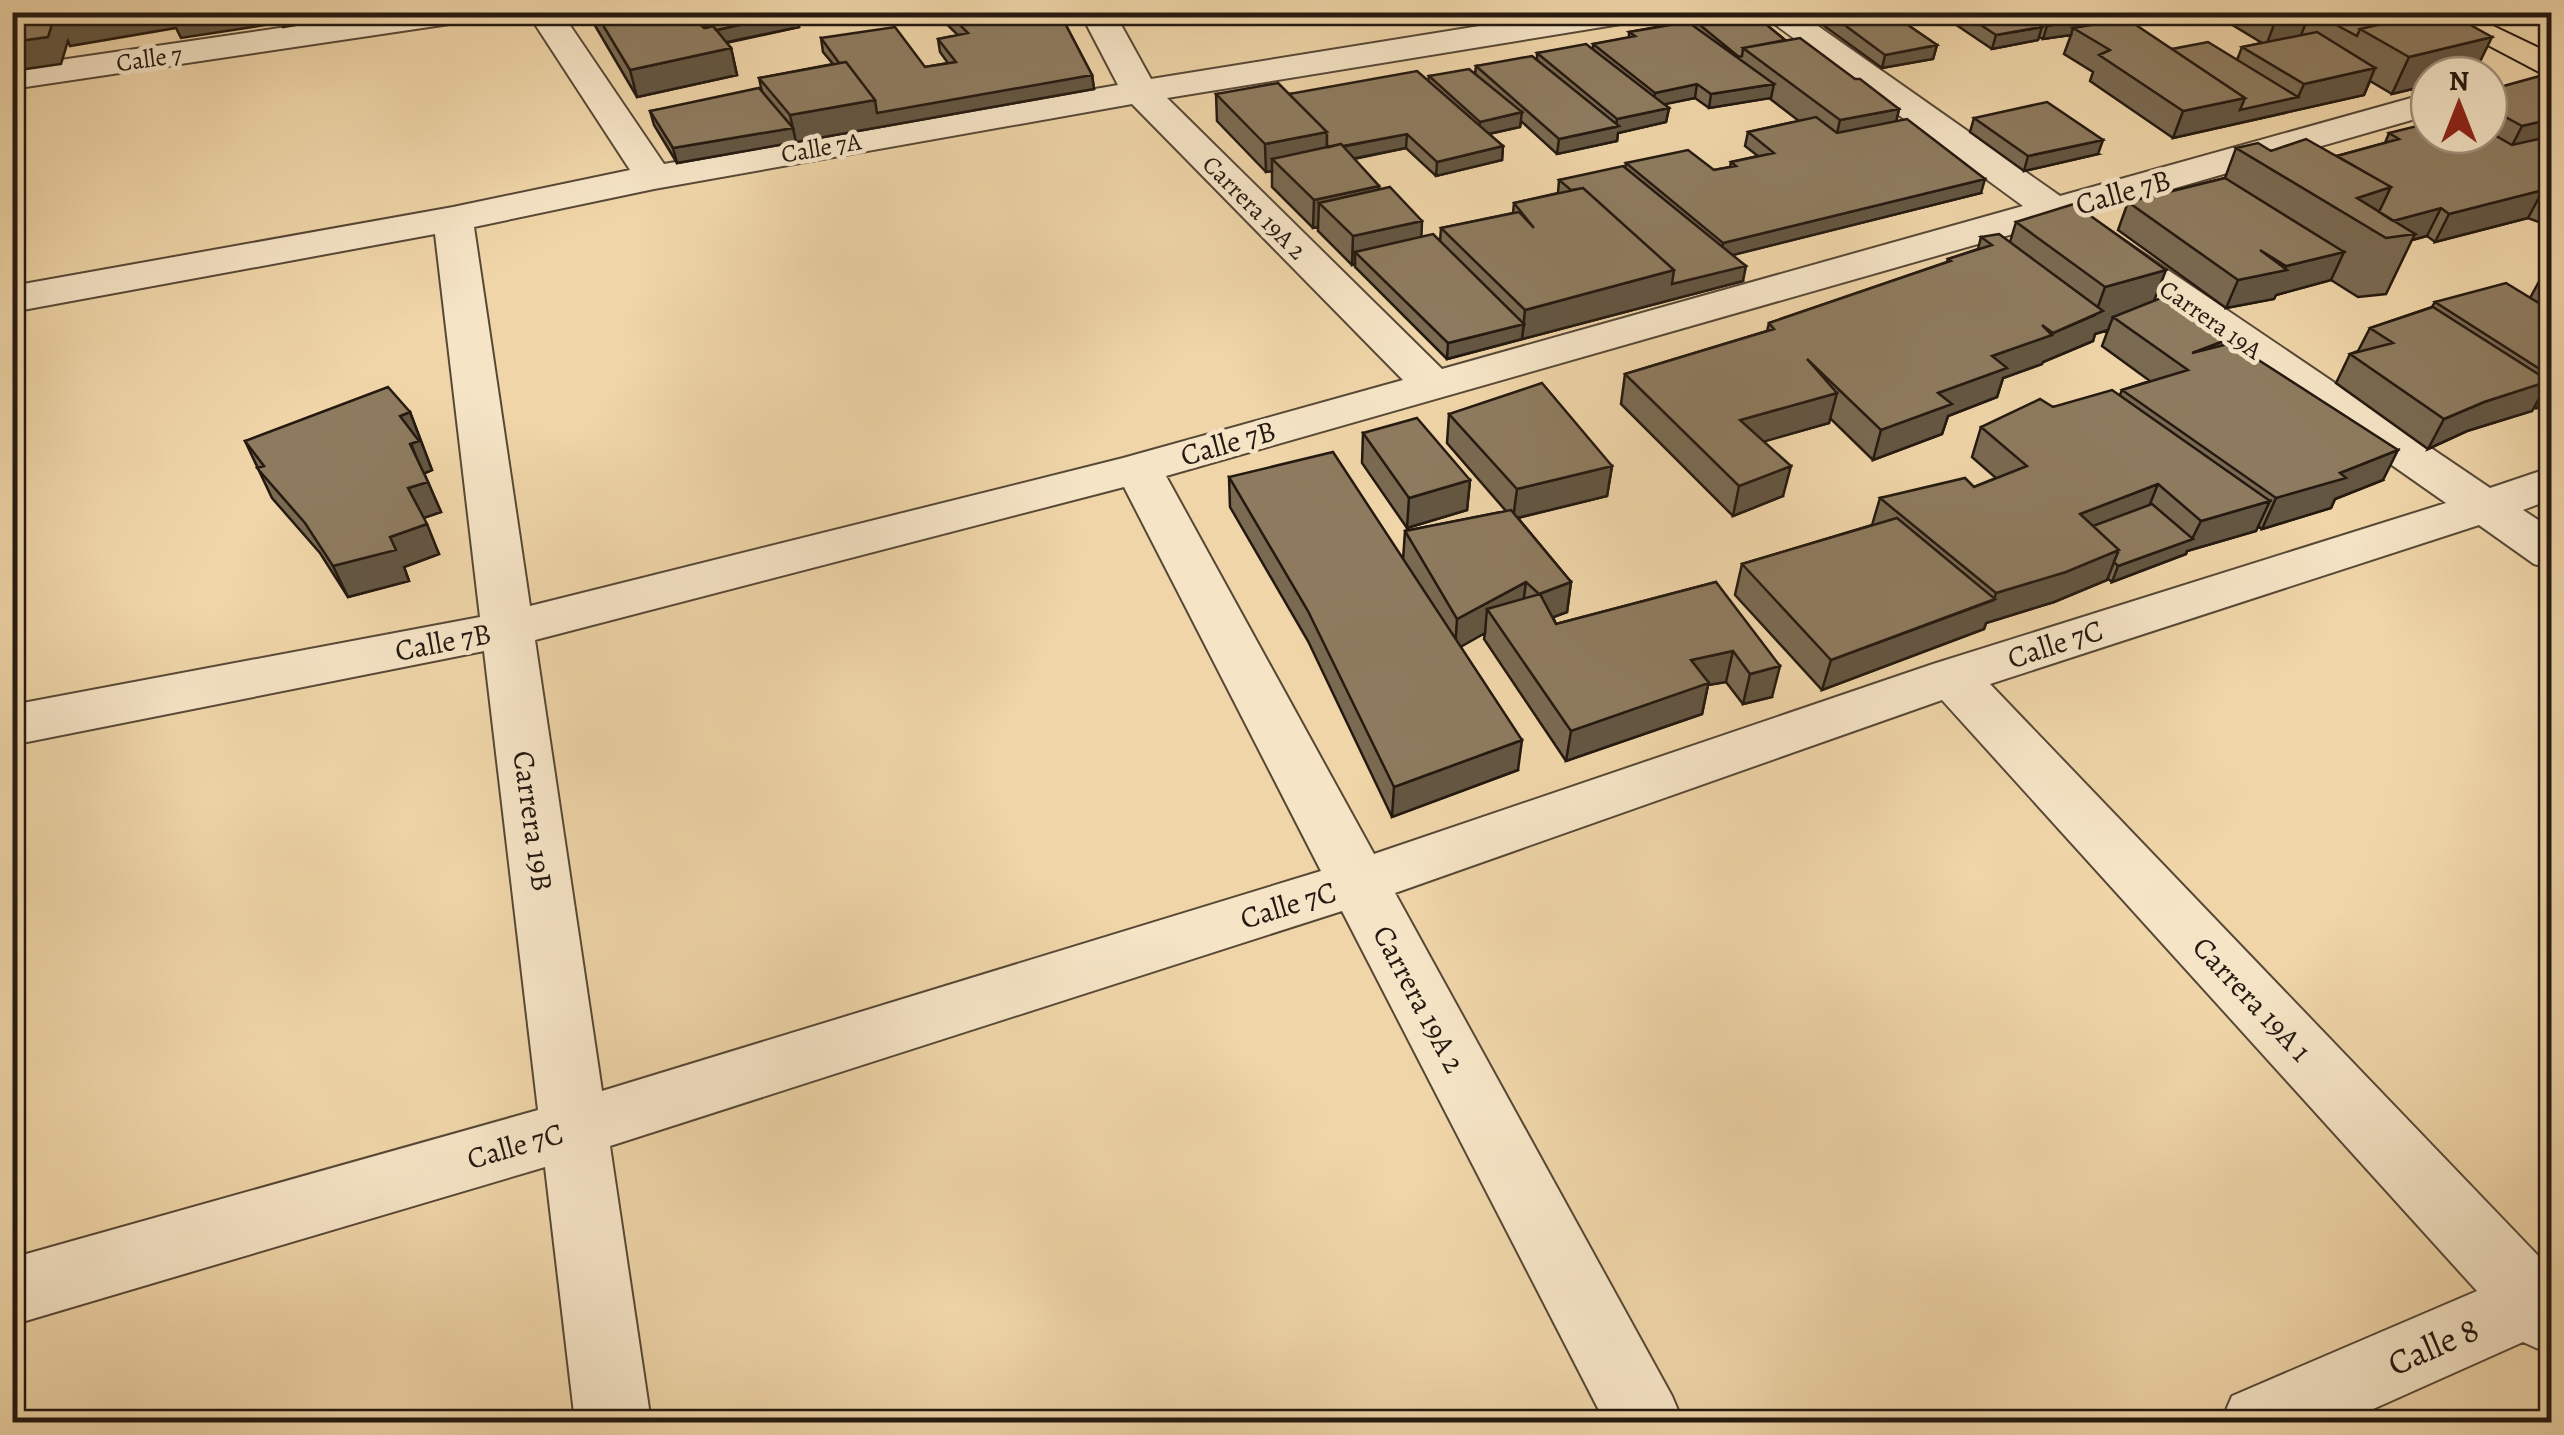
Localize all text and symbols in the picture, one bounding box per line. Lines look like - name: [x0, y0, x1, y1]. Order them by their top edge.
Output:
- street label: Calle 7: [114, 37, 185, 80]
- north arrow: [2409, 55, 2509, 155]
- text: N: [2449, 62, 2469, 100]
- street label: Calle 7A: [778, 124, 864, 172]
- street label: Carrera 19A 2: [1195, 148, 1314, 267]
- street label: Calle 7B: [2071, 159, 2175, 225]
- street label: Carrera 19A: [2152, 272, 2269, 368]
- street label: Calle 7B: [1176, 410, 1280, 476]
- street label: Calle 7C: [2002, 610, 2108, 678]
- street label: Calle 7B: [391, 613, 495, 671]
- street label: Carrera 19B: [503, 748, 563, 894]
- street label: Calle 7C: [1235, 872, 1341, 938]
- street label: Carrera 19A 2: [1363, 918, 1475, 1080]
- street label: Carrera 19A 1: [2184, 928, 2320, 1070]
- street label: Calle 7C: [462, 1113, 568, 1179]
- street label: Calle 8: [2380, 1305, 2486, 1387]

